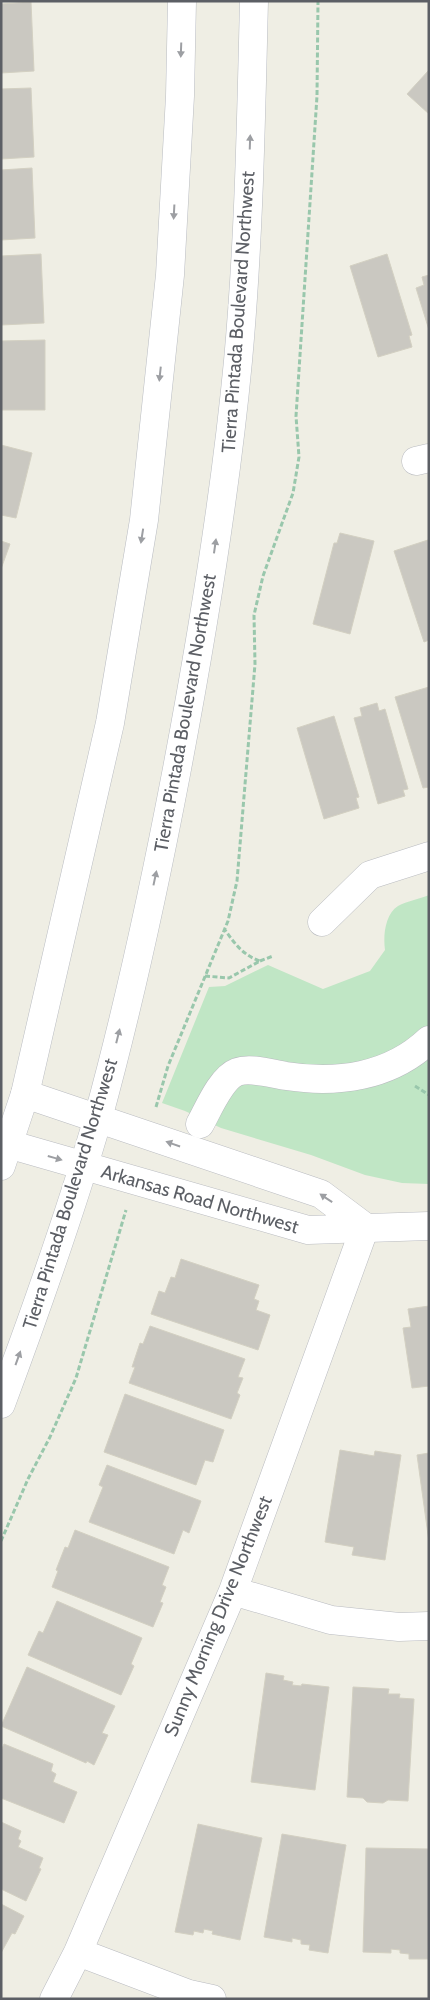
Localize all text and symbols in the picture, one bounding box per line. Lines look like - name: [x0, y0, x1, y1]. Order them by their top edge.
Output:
- one-way arrow: [177, 42, 185, 58]
- one-way arrow: [246, 134, 254, 150]
- street label: Tierra Pintada Boulevard Northwest: [217, 170, 259, 454]
- one-way arrow: [169, 205, 177, 221]
- one-way arrow: [156, 366, 164, 382]
- one-way arrow: [137, 528, 145, 544]
- one-way arrow: [211, 538, 219, 554]
- street label: Tierra Pintada Boulevard Northwest: [149, 571, 221, 854]
- one-way arrow: [151, 870, 159, 886]
- one-way arrow: [114, 1029, 122, 1044]
- street label: Tierra Pintada Boulevard Northwest: [18, 1055, 122, 1332]
- one-way arrow: [165, 1140, 180, 1148]
- one-way arrow: [48, 1154, 63, 1162]
- street label: Arkansas Road Northwest: [99, 1160, 302, 1238]
- one-way arrow: [319, 1193, 333, 1203]
- one-way arrow: [15, 1351, 22, 1366]
- street label: Sunny Morning Drive Northwest: [159, 1492, 277, 1740]

